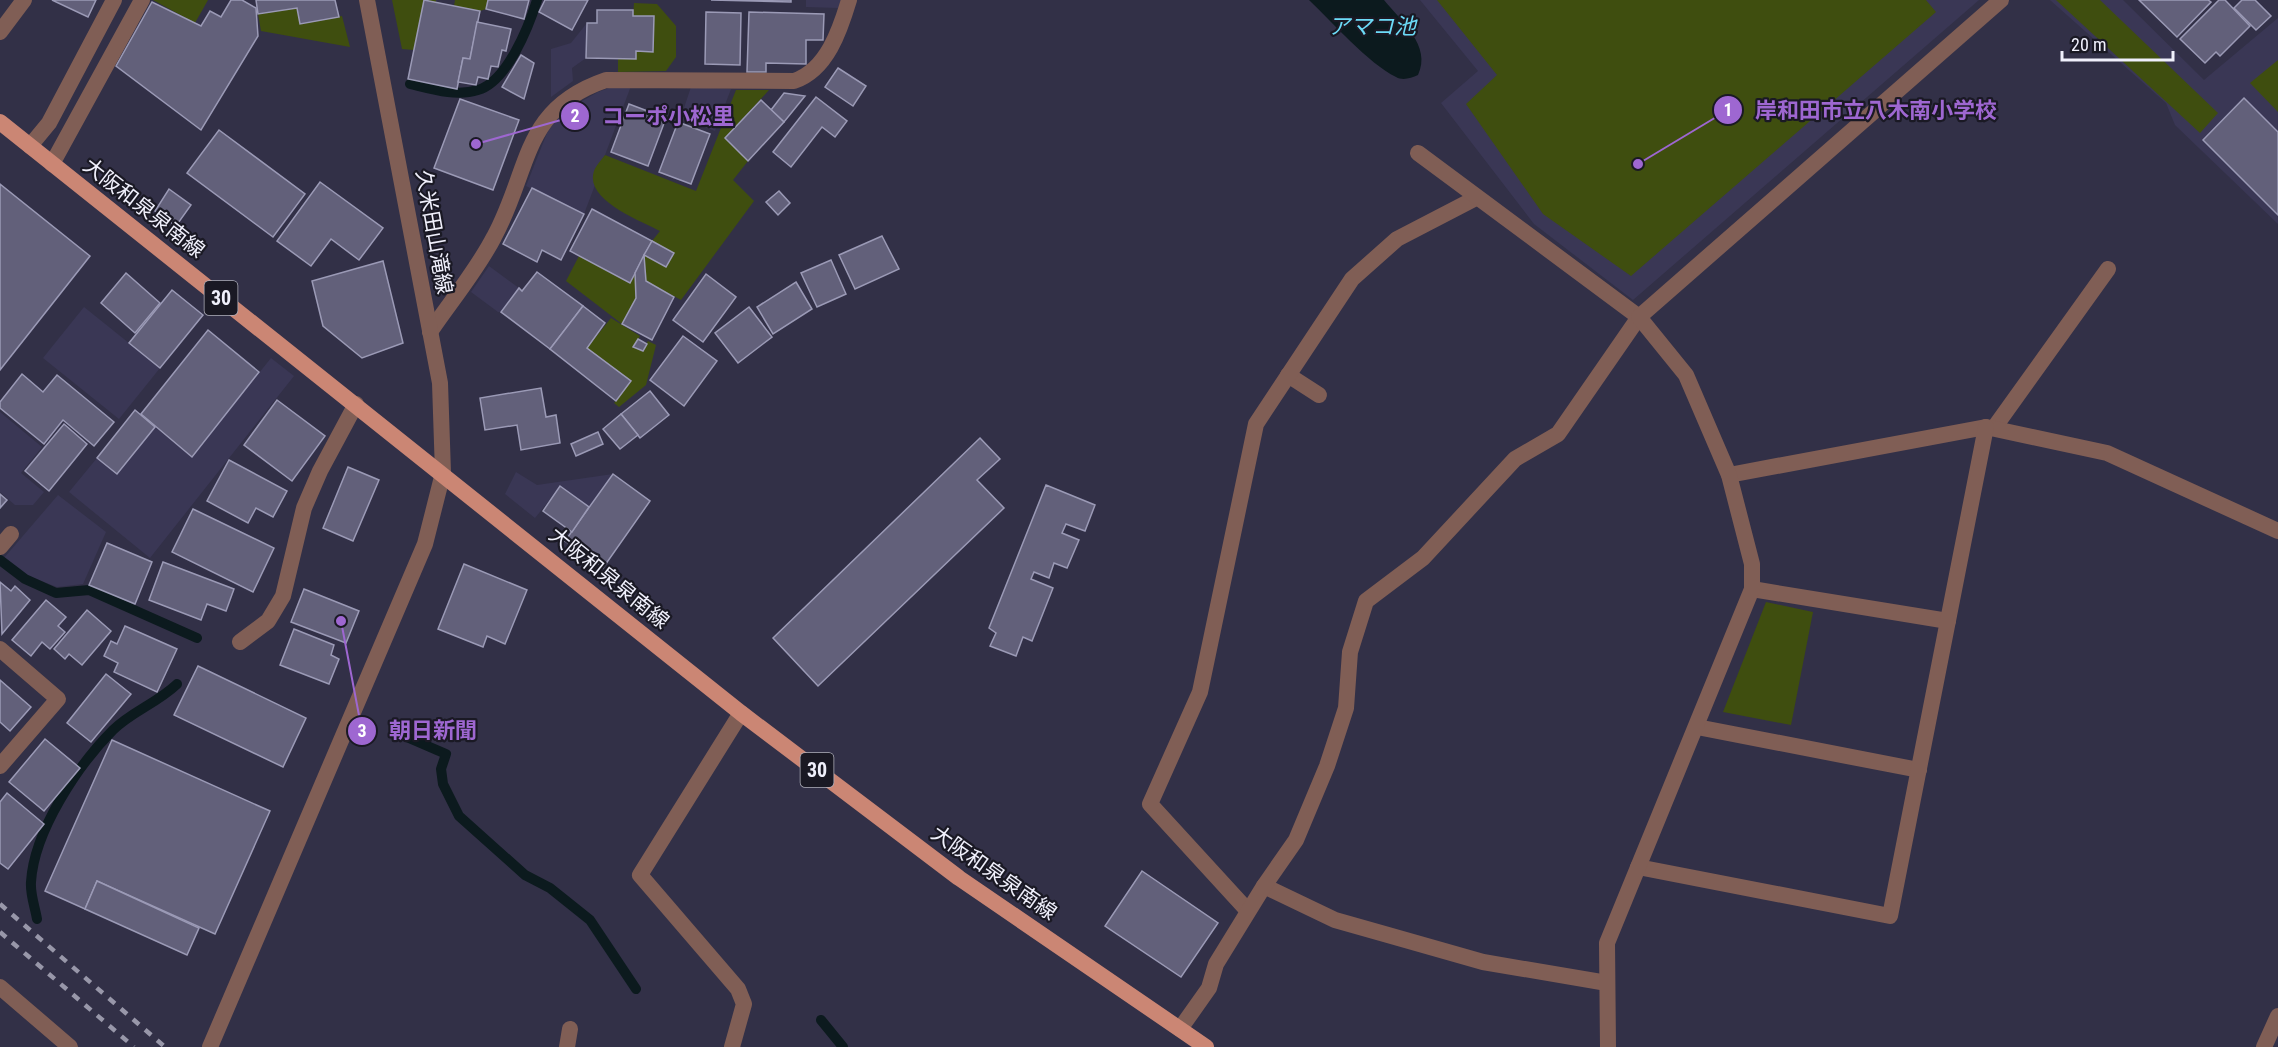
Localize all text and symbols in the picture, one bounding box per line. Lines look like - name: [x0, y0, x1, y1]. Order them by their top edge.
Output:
- water label: アマコ池: [1328, 14, 1418, 39]
- scale bar: [2062, 24, 2173, 62]
- text: 20 m: [2071, 34, 2106, 55]
- callout: 岸和田市立八木南小学校: [1713, 90, 2009, 130]
- callout: コーポ小松里: [560, 96, 746, 136]
- text: 岸和田市立八木南小学校: [1755, 98, 1997, 123]
- text: 1: [1723, 99, 1733, 120]
- text: コーポ小松里: [602, 104, 734, 129]
- text: 2: [570, 105, 580, 126]
- street label: 大阪和泉泉南線: [79, 153, 209, 263]
- street label: 久米田山滝線: [411, 168, 457, 296]
- road number: 30: [204, 281, 238, 315]
- street label: 大阪和泉泉南線: [544, 522, 674, 634]
- callout: 朝日新聞: [347, 711, 489, 751]
- text: 朝日新聞: [389, 718, 477, 743]
- text: 3: [357, 720, 367, 741]
- road number: 30: [800, 753, 834, 787]
- street label: 大阪和泉泉南線: [927, 821, 1061, 925]

